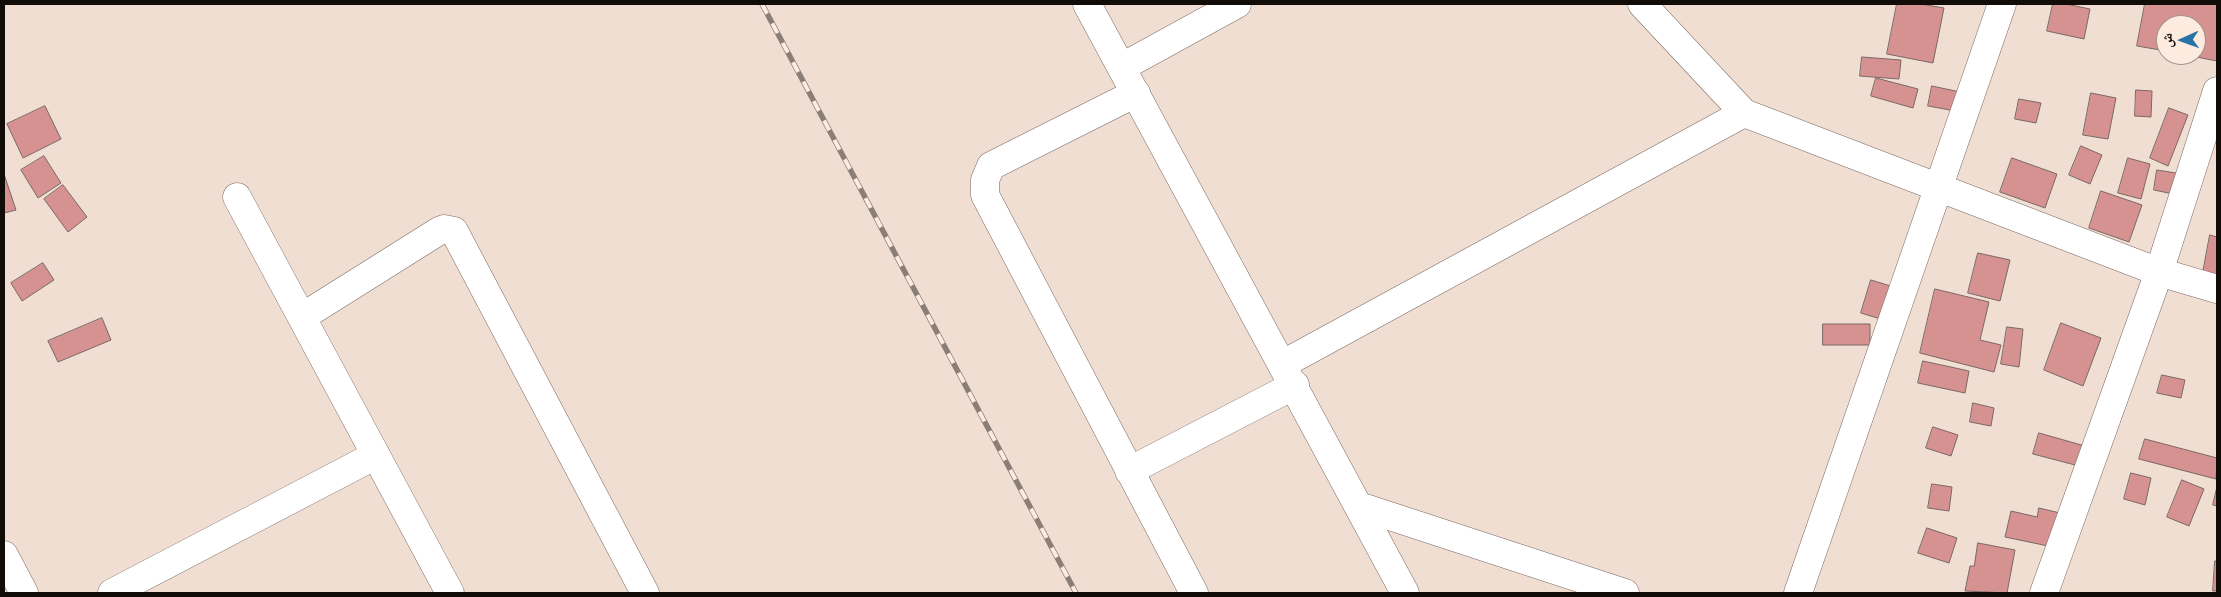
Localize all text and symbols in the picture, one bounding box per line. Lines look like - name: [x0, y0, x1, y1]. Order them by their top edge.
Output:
- north arrow: [2156, 15, 2206, 65]
- text: ش: [2158, 33, 2176, 48]

